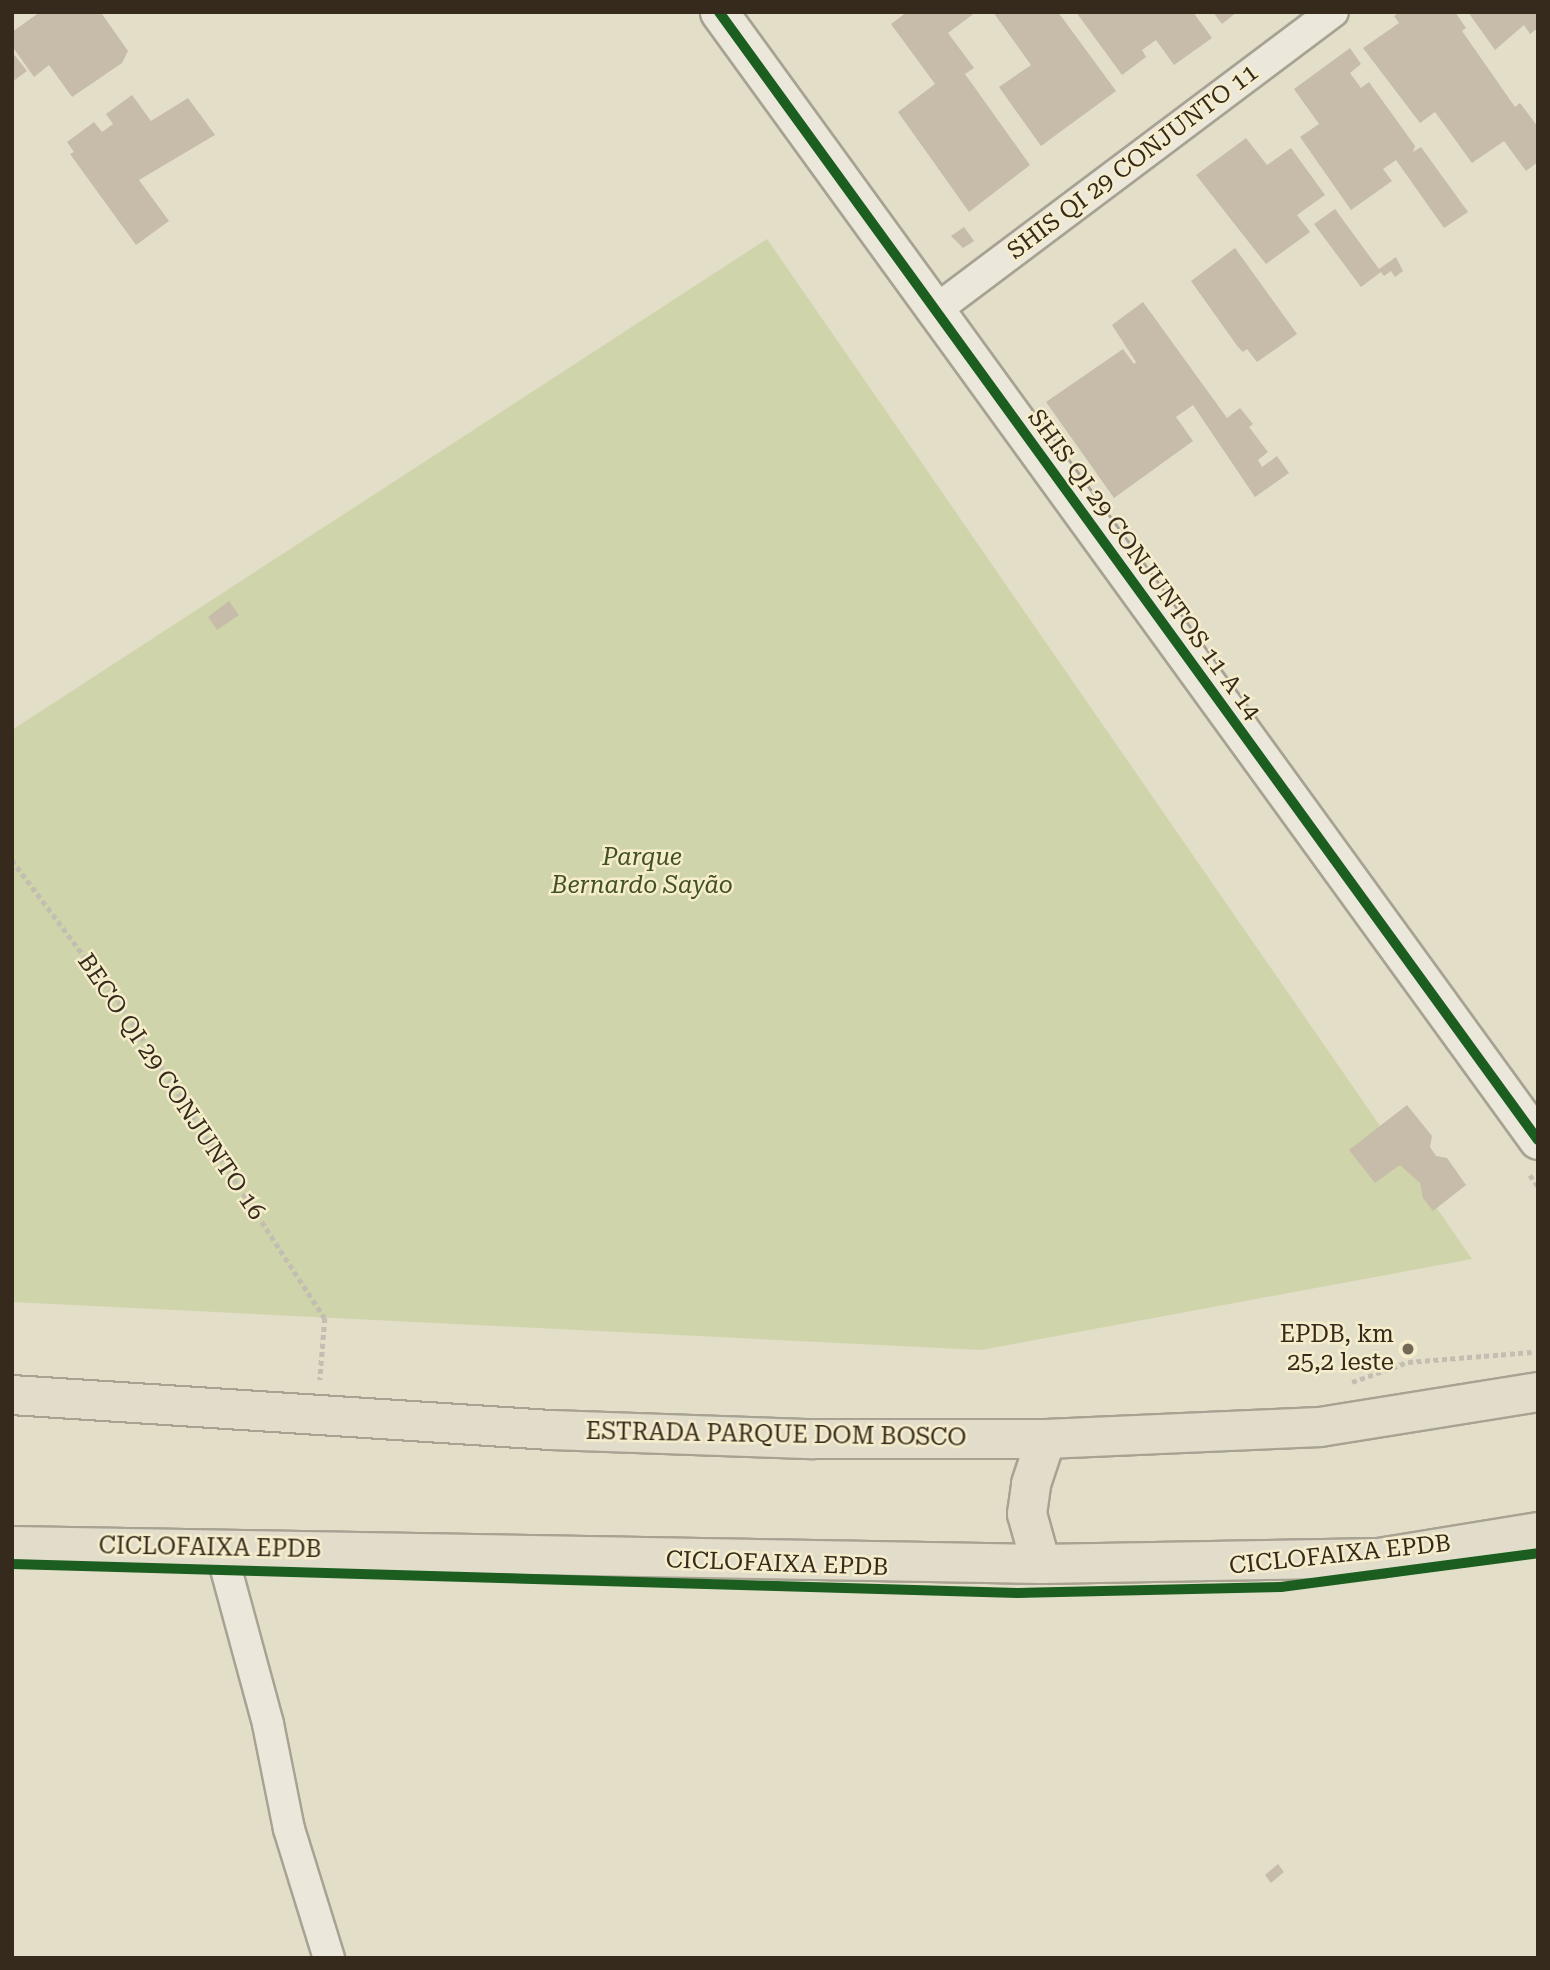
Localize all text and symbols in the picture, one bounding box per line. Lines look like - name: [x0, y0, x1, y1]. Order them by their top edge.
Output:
- street label: SHIS QI 29 CONJUNTO 11: [1002, 58, 1264, 266]
- street label: SHIS QI 29 CONJUNTOS 11 A 14: [1022, 404, 1266, 726]
- park label: Parque Bernardo Sayão: [551, 844, 733, 900]
- street label: BECO QI 29 CONJUNTO 16: [71, 948, 271, 1226]
- place label: EPDB, km 25,2 leste: [1280, 1321, 1394, 1377]
- marker: EPDB, km 25,2 leste: [1400, 1341, 1416, 1357]
- street label: ESTRADA PARQUE DOM BOSCO: [585, 1417, 967, 1453]
- street label: CICLOFAIXA EPDB: [1228, 1529, 1452, 1581]
- street label: CICLOFAIXA EPDB: [98, 1532, 322, 1564]
- street label: CICLOFAIXA EPDB: [665, 1546, 889, 1582]

